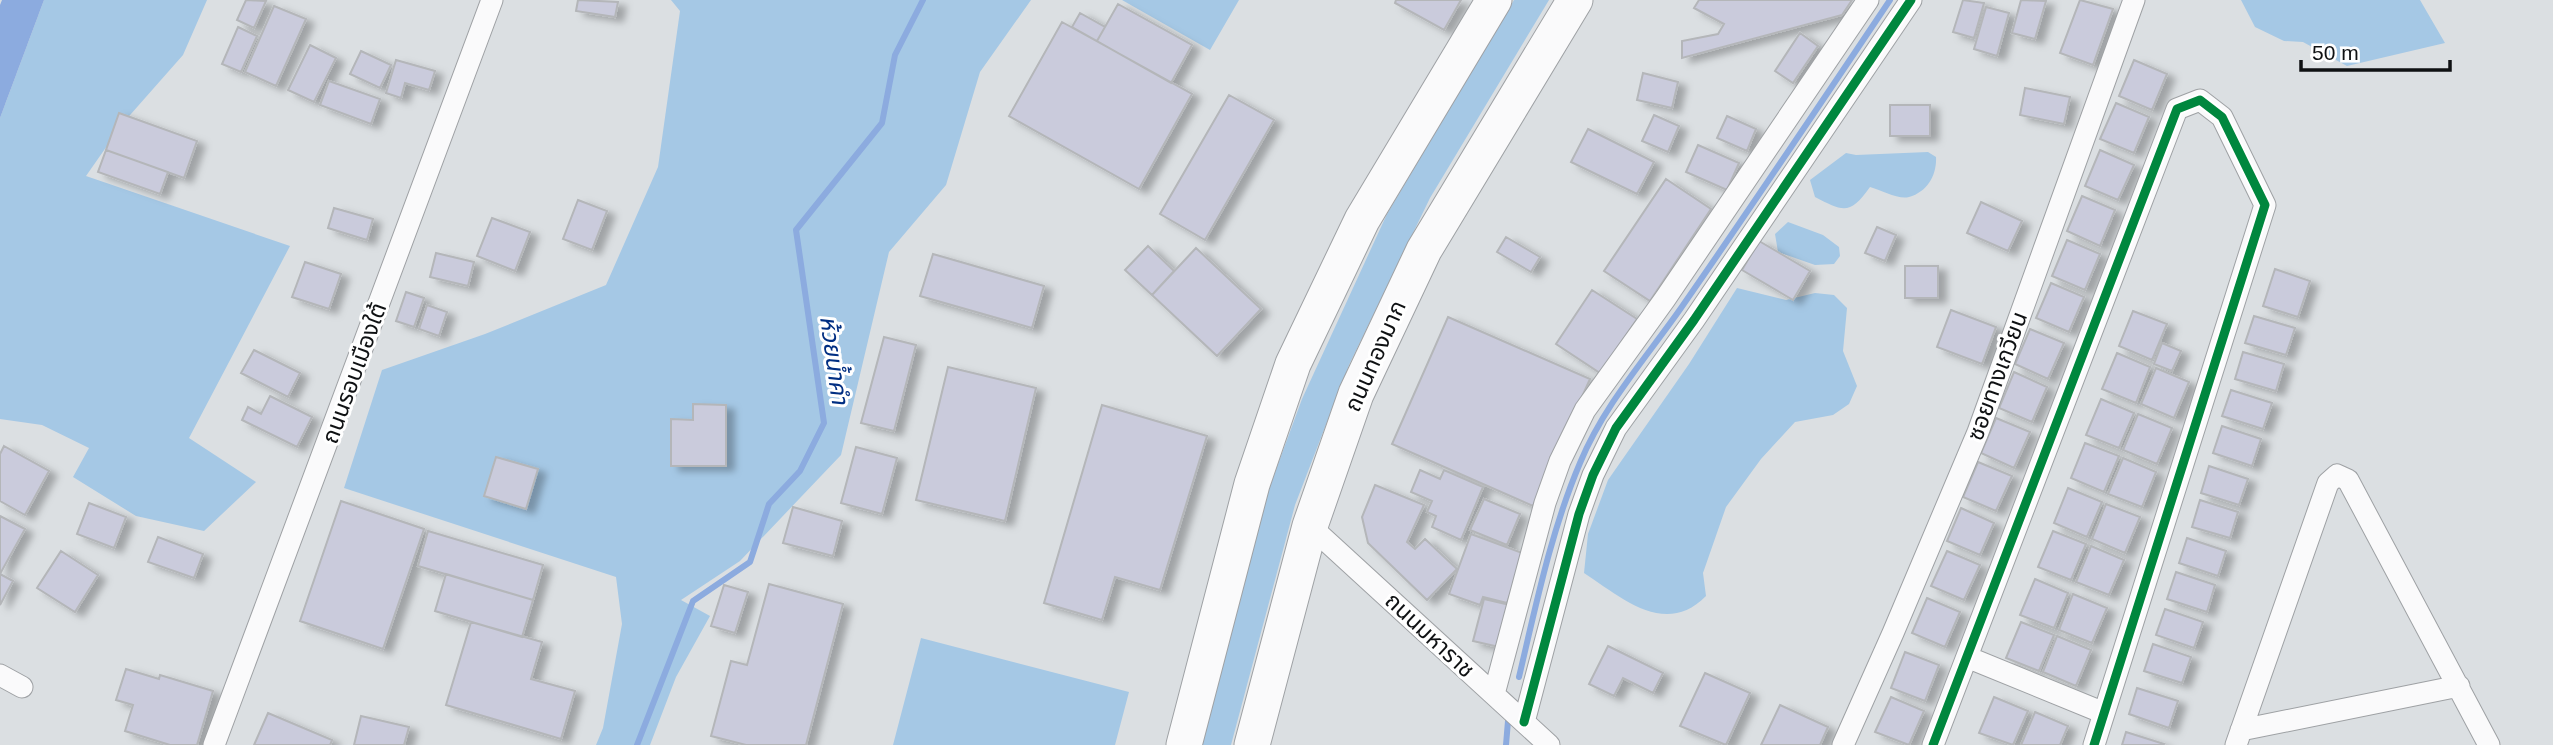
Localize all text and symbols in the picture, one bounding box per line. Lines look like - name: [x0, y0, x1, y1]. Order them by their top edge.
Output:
- scale bar: [2301, 28, 2450, 72]
- text: 50 m: [2312, 41, 2359, 64]
- street label: ถนนทองมาก: [1339, 296, 1411, 416]
- street label: ถนนรอบเมืองใต้: [316, 299, 392, 447]
- street label: ซอยทางเกวียน: [1962, 308, 2032, 444]
- water label: ห้วยน้ำคำ: [815, 314, 857, 407]
- street label: ถนนมหาราช: [1380, 587, 1480, 683]

